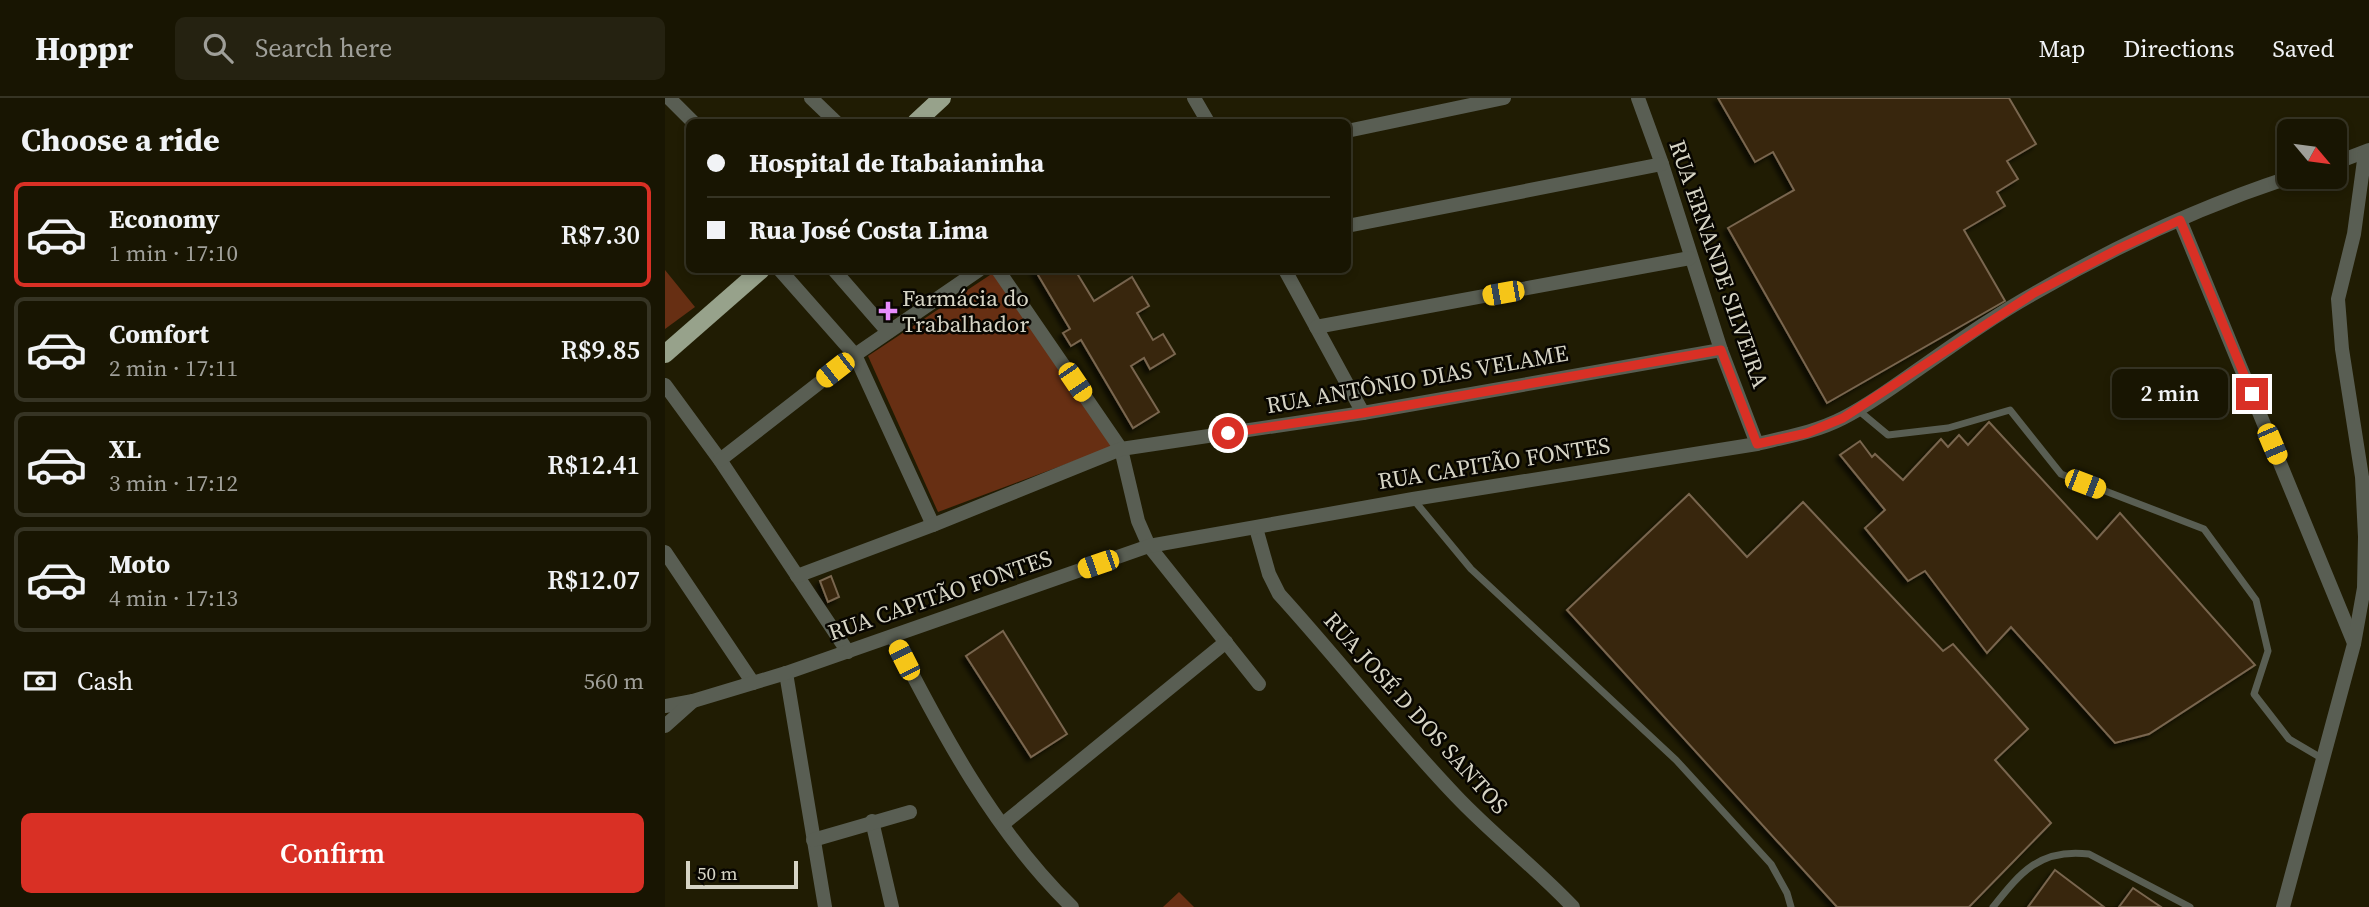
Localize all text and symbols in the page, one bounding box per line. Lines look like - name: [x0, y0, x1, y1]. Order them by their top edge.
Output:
- search box: [175, 17, 665, 80]
- text: Hoppr: [35, 26, 133, 71]
- icon: search: [199, 29, 237, 67]
- text: Search here: [255, 30, 392, 66]
- text: Map: [2038, 32, 2085, 65]
- text: Directions: [2123, 32, 2234, 65]
- text: Saved: [2272, 32, 2334, 65]
- text: Choose a ride: [21, 118, 220, 162]
- north arrow: [2277, 119, 2347, 189]
- map controls: [2277, 119, 2347, 189]
- street label: RUA ERNANDE SILVEIRA: [1661, 136, 1777, 393]
- text: Hospital de Itabaianinha: [749, 145, 1044, 181]
- text: Economy: [109, 201, 220, 237]
- icon: car: [25, 203, 88, 266]
- text: Rua José Costa Lima: [749, 212, 988, 248]
- text: R$7.30: [561, 217, 640, 253]
- text: 1 min · 17:10: [109, 237, 238, 269]
- car: [1481, 279, 1526, 307]
- place label: Farmácia do Trabalhador: [902, 282, 1029, 340]
- marker: Farmácia do Trabalhador: [880, 303, 896, 319]
- text: Comfort: [109, 316, 209, 352]
- icon: car: [25, 318, 88, 381]
- text: R$9.85: [561, 332, 640, 368]
- street label: RUA ANTÔNIO DIAS VELAME: [1263, 337, 1571, 421]
- car: [812, 349, 859, 391]
- text: 2 min · 17:11: [109, 352, 238, 384]
- car: [1055, 359, 1096, 405]
- callout: 2 min: [2112, 370, 2227, 418]
- text: 2 min: [2140, 377, 2200, 409]
- route end: [2236, 378, 2268, 410]
- route start: [1212, 417, 1244, 449]
- car: [2255, 421, 2290, 467]
- street label: RUA CAPITÃO FONTES: [1376, 429, 1612, 497]
- text: XL: [109, 431, 141, 467]
- icon: car: [25, 433, 88, 496]
- text: R$12.41: [547, 447, 640, 483]
- text: 3 min · 17:12: [109, 467, 238, 499]
- car: [2062, 467, 2109, 501]
- street label: RUA CAPITÃO FONTES: [824, 542, 1056, 648]
- text: Moto: [109, 546, 170, 582]
- car: [1075, 547, 1122, 581]
- icon: car: [25, 548, 88, 611]
- text: R$12.07: [547, 562, 640, 598]
- text: 4 min · 17:13: [109, 582, 238, 614]
- street label: RUA JOSÉ D DOS SANTOS: [1317, 605, 1515, 821]
- car: [886, 637, 923, 683]
- icon: cash: [21, 662, 59, 700]
- text: Cash: [77, 663, 133, 699]
- text: 560 m: [583, 665, 644, 697]
- button: Confirm: [21, 813, 644, 893]
- scale bar: [686, 858, 798, 890]
- text: 50 m: [697, 860, 738, 886]

